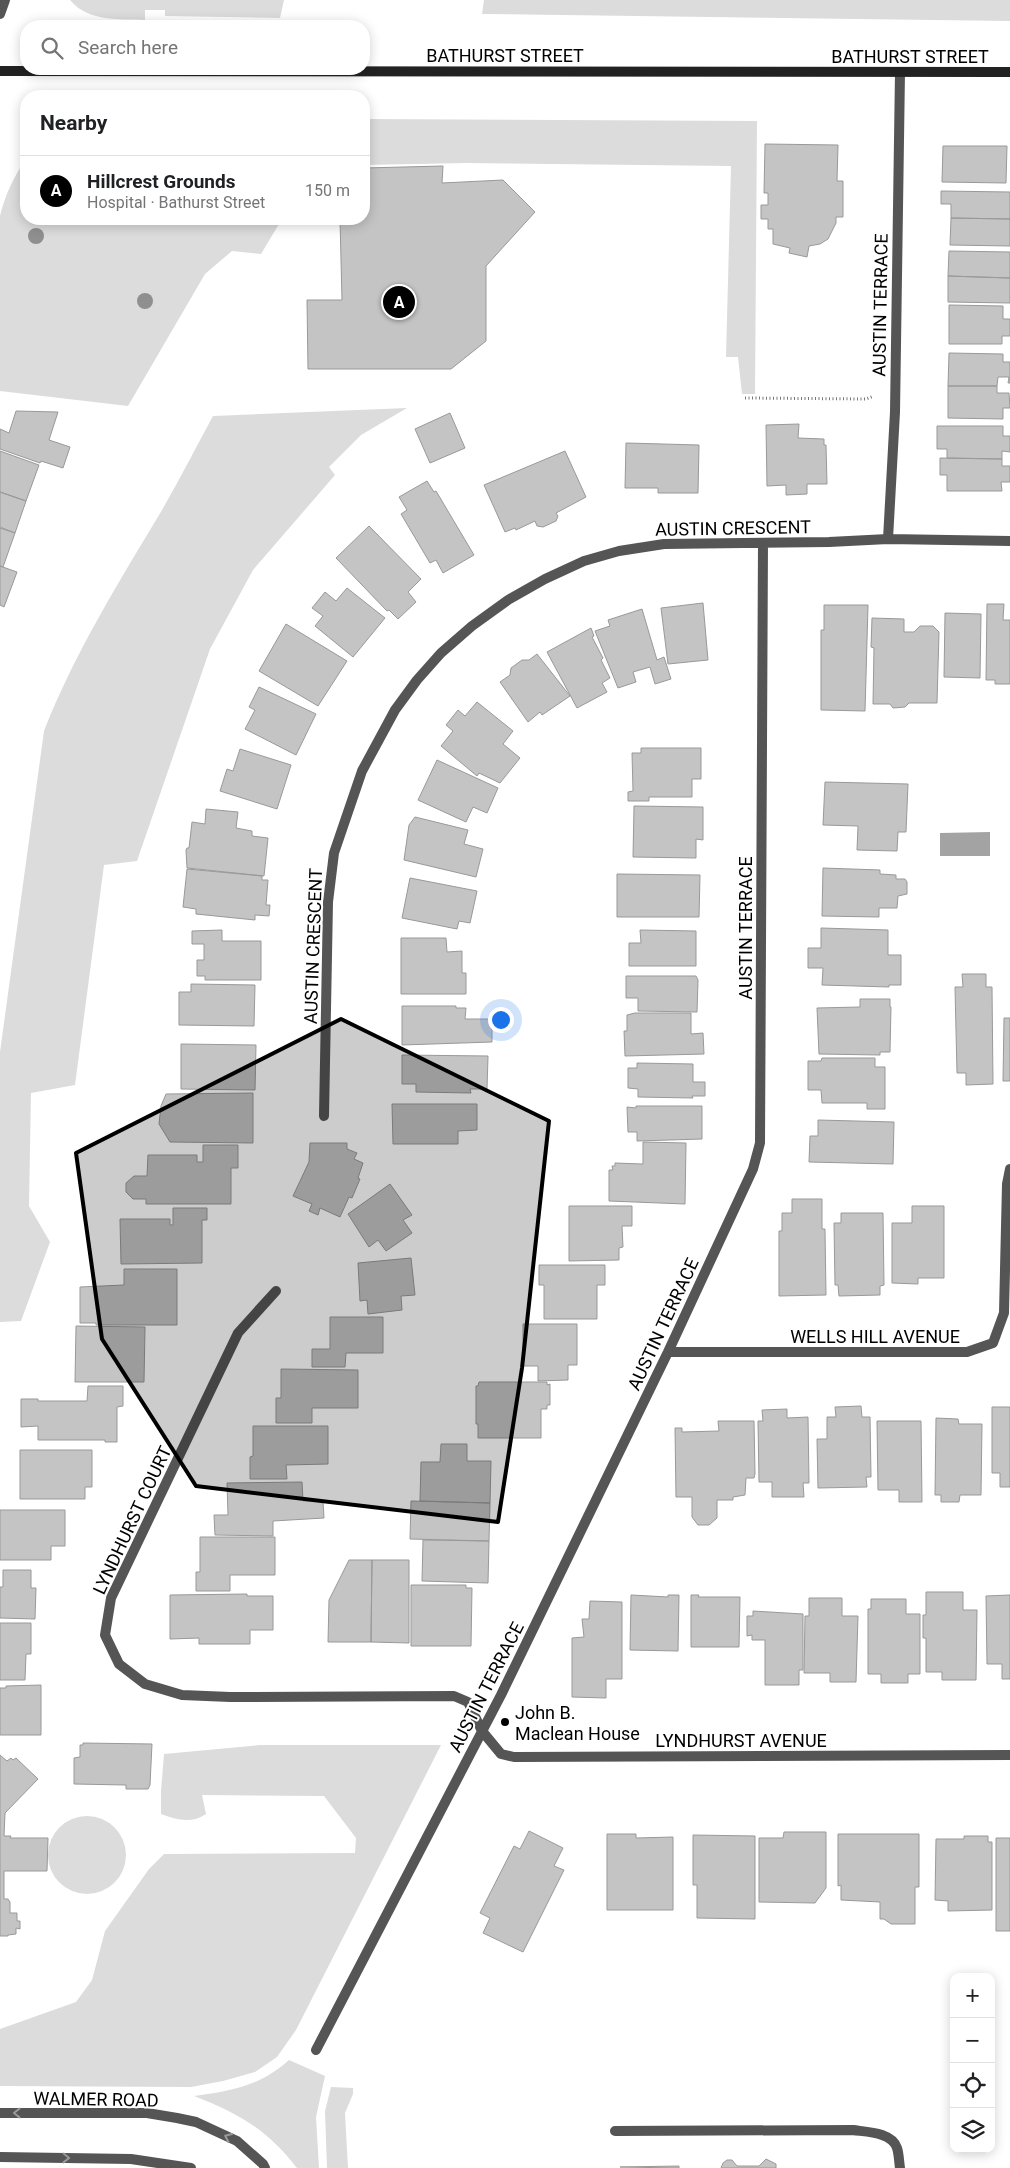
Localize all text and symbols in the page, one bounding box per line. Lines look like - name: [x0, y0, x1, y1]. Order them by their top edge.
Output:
- search box: [20, 20, 370, 75]
- icon: search: [38, 34, 66, 62]
- text: Search here: [78, 36, 178, 59]
- street label: BATHURST STREET: [426, 45, 584, 66]
- street label: BATHURST STREET: [831, 46, 989, 67]
- text: Nearby: [40, 111, 107, 135]
- text: Hillcrest Grounds: [87, 170, 235, 193]
- text: A: [51, 181, 61, 200]
- text: 150 m: [305, 181, 350, 200]
- text: Hospital · Bathurst Street: [87, 193, 265, 212]
- street label: AUSTIN TERRACE: [868, 233, 892, 377]
- pin: A: [383, 283, 415, 321]
- street label: AUSTIN CRESCENT: [655, 516, 811, 540]
- street label: AUSTIN TERRACE: [735, 856, 756, 1000]
- street label: AUSTIN CRESCENT: [300, 867, 326, 1024]
- your location: [488, 1007, 514, 1033]
- street label: AUSTIN TERRACE: [623, 1255, 703, 1393]
- street label: WELLS HILL AVENUE: [790, 1326, 960, 1347]
- street label: LYNDHURST COURT: [88, 1442, 176, 1597]
- street label: AUSTIN TERRACE: [444, 1618, 528, 1756]
- place label: John B. Maclean House: [515, 1702, 640, 1744]
- marker: John B. Maclean House: [499, 1716, 511, 1728]
- street label: LYNDHURST AVENUE: [655, 1730, 827, 1751]
- map controls: [950, 1973, 995, 2153]
- button: +: [950, 1973, 995, 2018]
- button: −: [950, 2018, 995, 2063]
- button: locate: [950, 2063, 995, 2108]
- street label: WALMER ROAD: [33, 2087, 159, 2111]
- one-way arrow: [13, 2108, 21, 2118]
- button: layers: [950, 2108, 995, 2153]
- one-way arrow: [224, 2132, 233, 2143]
- one-way arrow: [62, 2153, 70, 2164]

